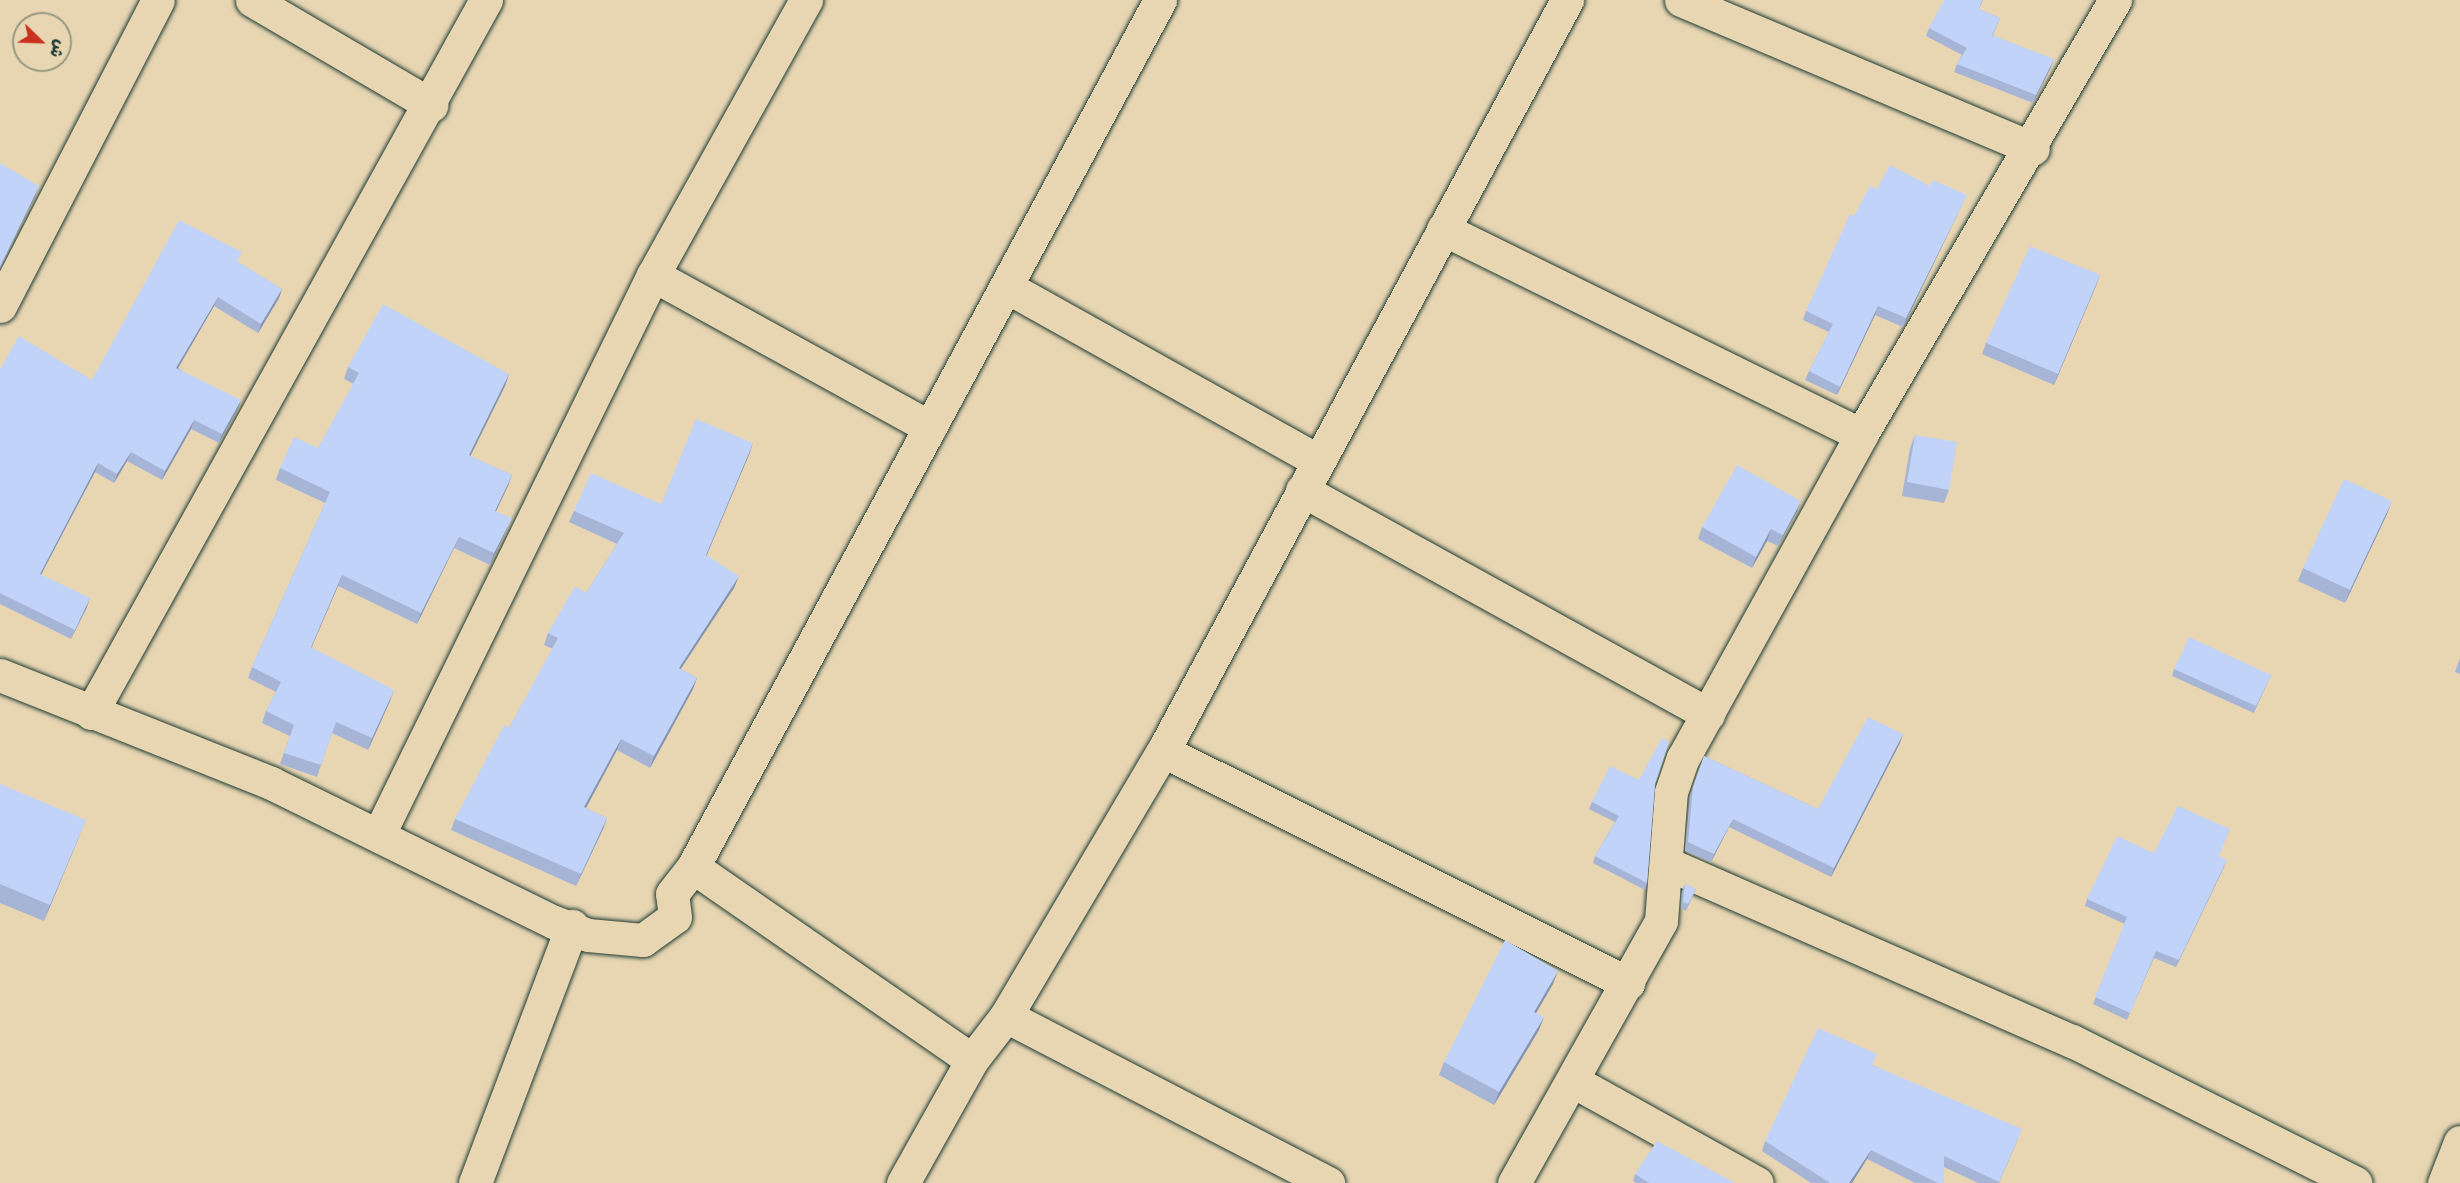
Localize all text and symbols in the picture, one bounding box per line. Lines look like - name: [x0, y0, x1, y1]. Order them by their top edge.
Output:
- north arrow: [12, 12, 72, 72]
- text: ش: [45, 37, 69, 60]

